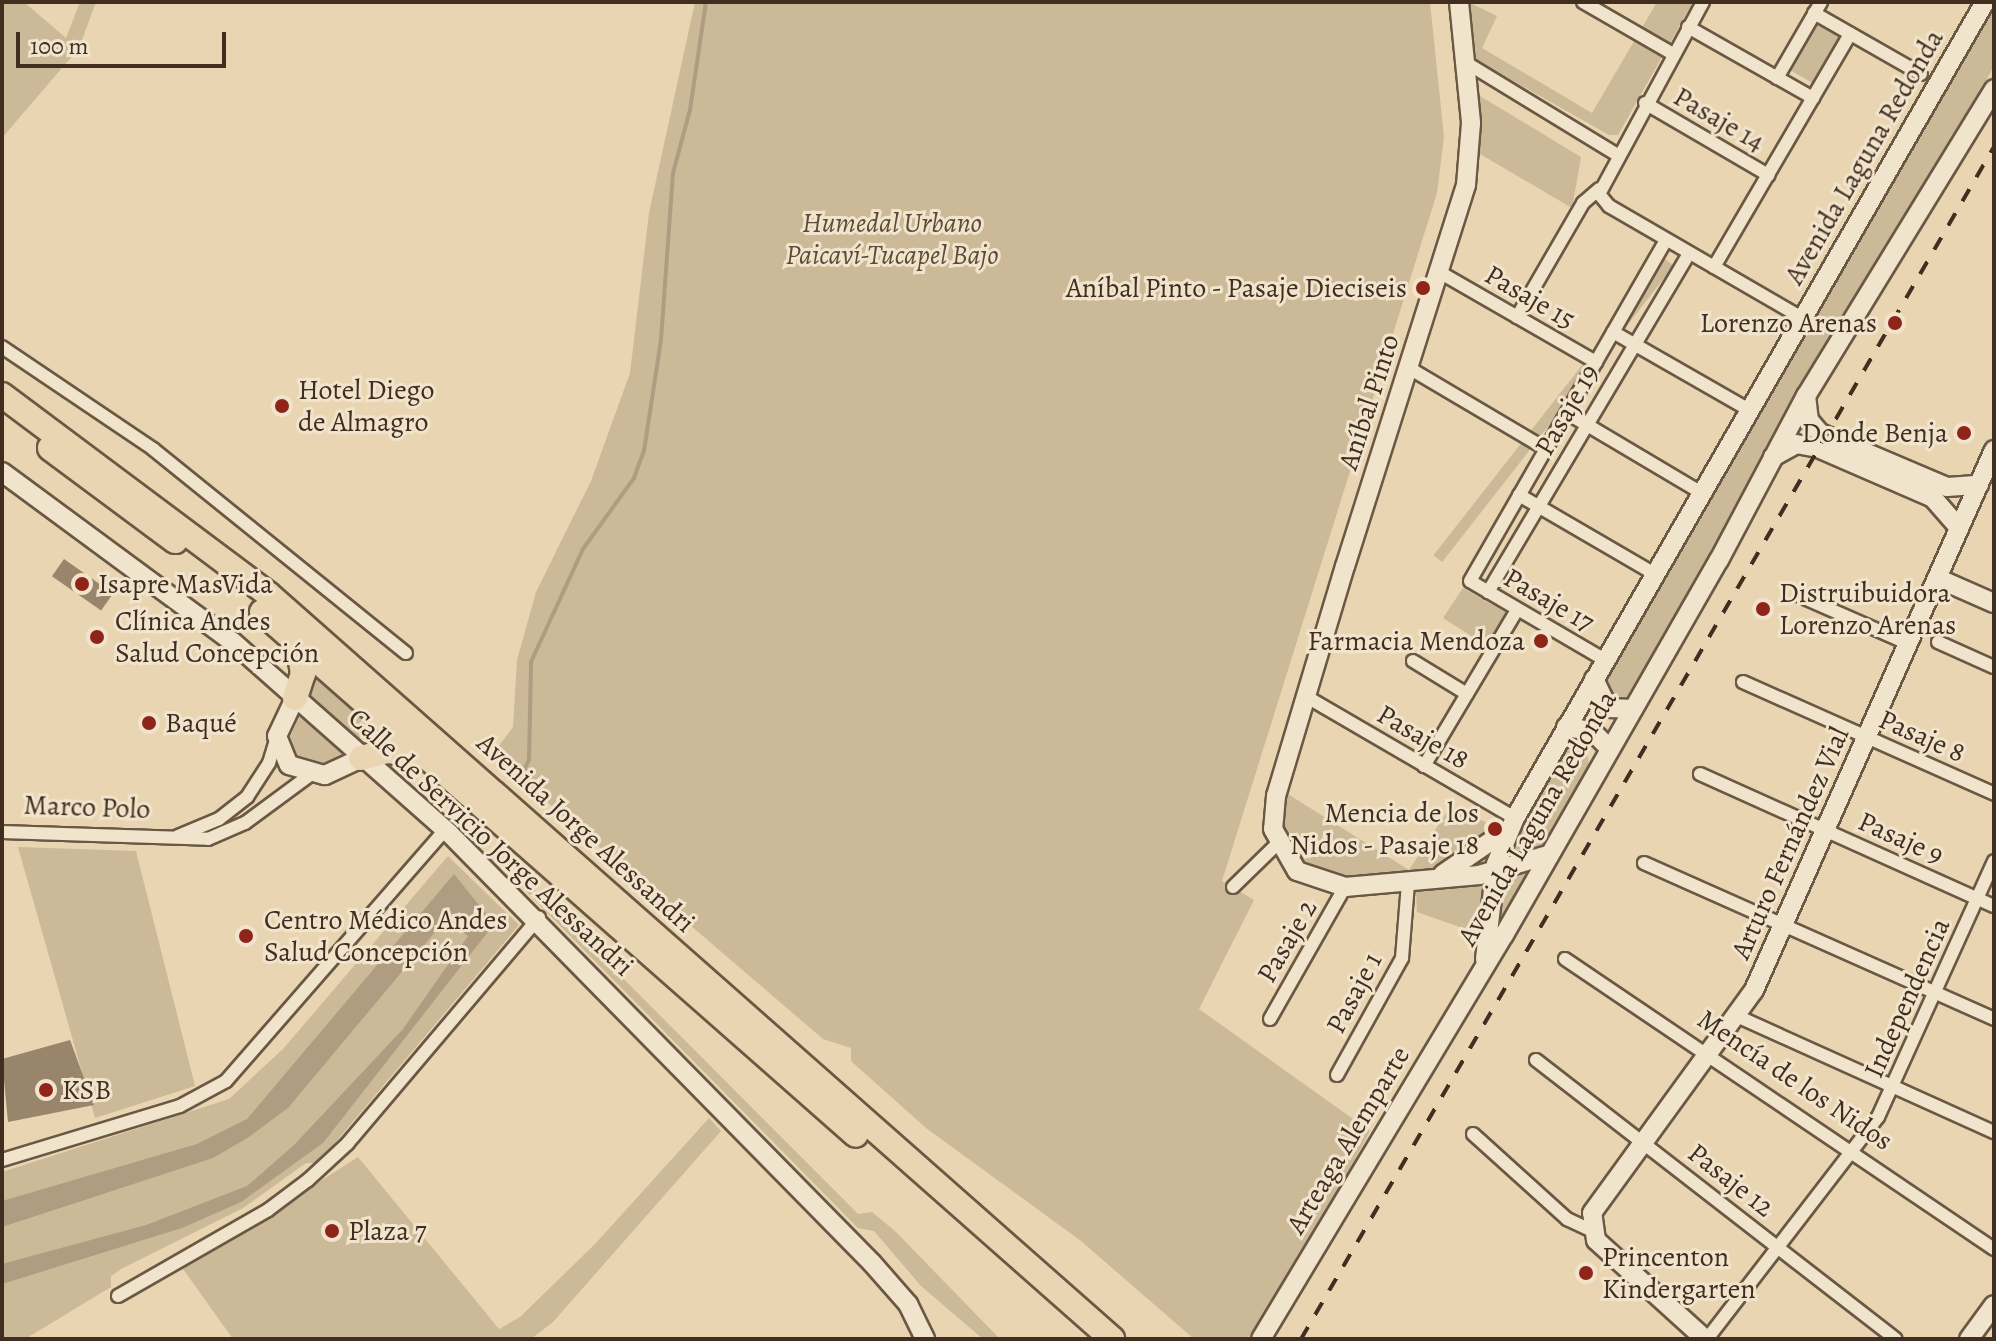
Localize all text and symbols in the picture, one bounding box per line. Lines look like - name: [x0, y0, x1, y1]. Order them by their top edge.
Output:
- scale bar: [20, 16, 230, 66]
- street label: Avenida Laguna Redonda: [1777, 24, 1951, 290]
- text: 100 m: [30, 30, 89, 62]
- street label: Pasaje 14: [1667, 80, 1771, 158]
- park label: Humedal Urbano Paicaví-Tucapel Bajo: [785, 206, 999, 272]
- street label: Pasaje 15: [1479, 258, 1581, 336]
- place label: Aníbal Pinto - Pasaje Dieciseis: [1065, 271, 1407, 305]
- marker: Aníbal Pinto - Pasaje Dieciseis: [1414, 279, 1432, 297]
- place label: Lorenzo Arenas: [1700, 306, 1877, 340]
- marker: Lorenzo Arenas: [1884, 312, 1906, 334]
- street label: Aníbal Pinto: [1331, 330, 1407, 474]
- street label: Pasaje 19: [1528, 358, 1606, 462]
- place label: Hotel Diego de Almagro: [298, 373, 434, 439]
- marker: Hotel Diego de Almagro: [273, 397, 291, 415]
- place label: Donde Benja: [1802, 416, 1948, 450]
- marker: Donde Benja: [1955, 424, 1973, 442]
- street label: Pasaje 17: [1498, 561, 1600, 639]
- place label: Isapre MasVida: [98, 567, 273, 601]
- marker: Isapre MasVida: [73, 575, 91, 593]
- place label: Distruibuidora Lorenzo Arenas: [1779, 576, 1956, 642]
- marker: Distruibuidora Lorenzo Arenas: [1754, 600, 1772, 618]
- place label: Clínica Andes Salud Concepción: [115, 604, 319, 670]
- place label: Farmacia Mendoza: [1307, 624, 1525, 658]
- marker: Clínica Andes Salud Concepción: [86, 626, 108, 648]
- marker: Farmacia Mendoza: [1532, 632, 1550, 650]
- street label: Avenida Laguna Redonda: [1450, 685, 1624, 951]
- street label: Pasaje 18: [1371, 697, 1475, 777]
- street label: Calle de Servicio Jorge Alessandri: [341, 701, 641, 983]
- street label: Pasaje 8: [1874, 702, 1970, 770]
- place label: Baqué: [165, 706, 237, 740]
- marker: Baqué: [140, 714, 158, 732]
- street label: Arturo Fernández Vial: [1724, 722, 1856, 964]
- street label: Avenida Jorge Alessandri: [470, 726, 702, 940]
- street label: Marco Polo: [23, 788, 151, 826]
- place label: Mencia de los Nidos - Pasaje 18: [1289, 796, 1479, 862]
- street label: Pasaje 9: [1853, 804, 1949, 872]
- marker: Mencia de los Nidos - Pasaje 18: [1486, 820, 1504, 838]
- street label: Pasaje 2: [1250, 893, 1324, 989]
- place label: Centro Médico Andes Salud Concepción: [264, 903, 508, 969]
- street label: Independencia: [1857, 913, 1957, 1083]
- marker: Centro Médico Andes Salud Concepción: [235, 925, 257, 947]
- street label: Pasaje 1: [1319, 947, 1389, 1039]
- street label: Mencía de los Nidos: [1691, 1002, 1899, 1158]
- street label: Arteaga Alemparte: [1279, 1040, 1417, 1240]
- place label: KSB: [62, 1073, 111, 1107]
- marker: KSB: [37, 1081, 55, 1099]
- street label: Pasaje 12: [1681, 1136, 1781, 1224]
- place label: Plaza 7: [348, 1214, 427, 1248]
- marker: Plaza 7: [323, 1222, 341, 1240]
- place label: Princenton Kindergarten: [1602, 1240, 1756, 1306]
- marker: Princenton Kindergarten: [1577, 1264, 1595, 1282]

